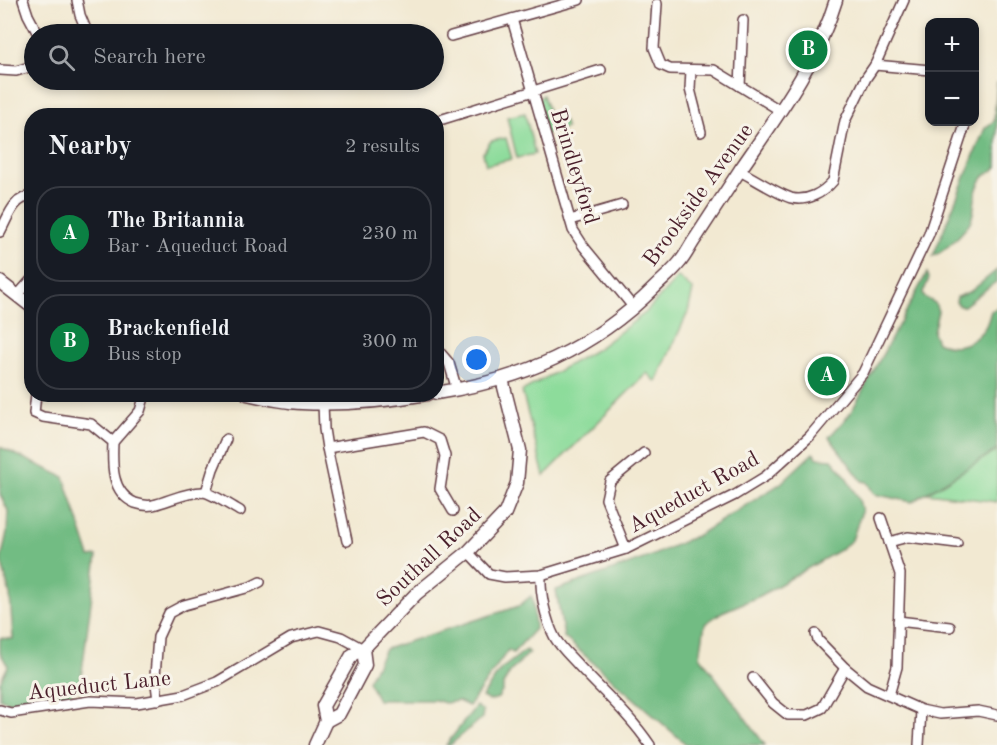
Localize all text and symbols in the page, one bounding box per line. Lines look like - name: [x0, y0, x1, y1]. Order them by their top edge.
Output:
- map controls: [925, 18, 979, 126]
- button: +: [925, 18, 979, 72]
- search box: [24, 24, 444, 90]
- pin: B: [788, 28, 828, 72]
- icon: search: [45, 41, 78, 74]
- text: Search here: [93, 46, 206, 68]
- button: −: [925, 72, 979, 126]
- street label: Brindleyford: [546, 106, 602, 227]
- street label: Brookside Avenue: [640, 120, 758, 271]
- text: Nearby: [48, 134, 132, 160]
- text: 2 results: [345, 137, 420, 157]
- text: The Britannia: [107, 210, 245, 232]
- text: A: [62, 224, 77, 244]
- text: 230 m: [362, 224, 418, 244]
- text: Bar · Aqueduct Road: [107, 237, 288, 257]
- text: Brackenfield: [107, 318, 230, 340]
- text: B: [62, 332, 77, 352]
- text: 300 m: [362, 332, 418, 352]
- text: Bus stop: [107, 345, 182, 365]
- your location: [462, 345, 491, 374]
- pin: A: [808, 354, 846, 398]
- street label: Aqueduct Road: [625, 448, 763, 538]
- street label: Southall Road: [373, 504, 486, 611]
- street label: Aqueduct Lane: [26, 668, 172, 704]

